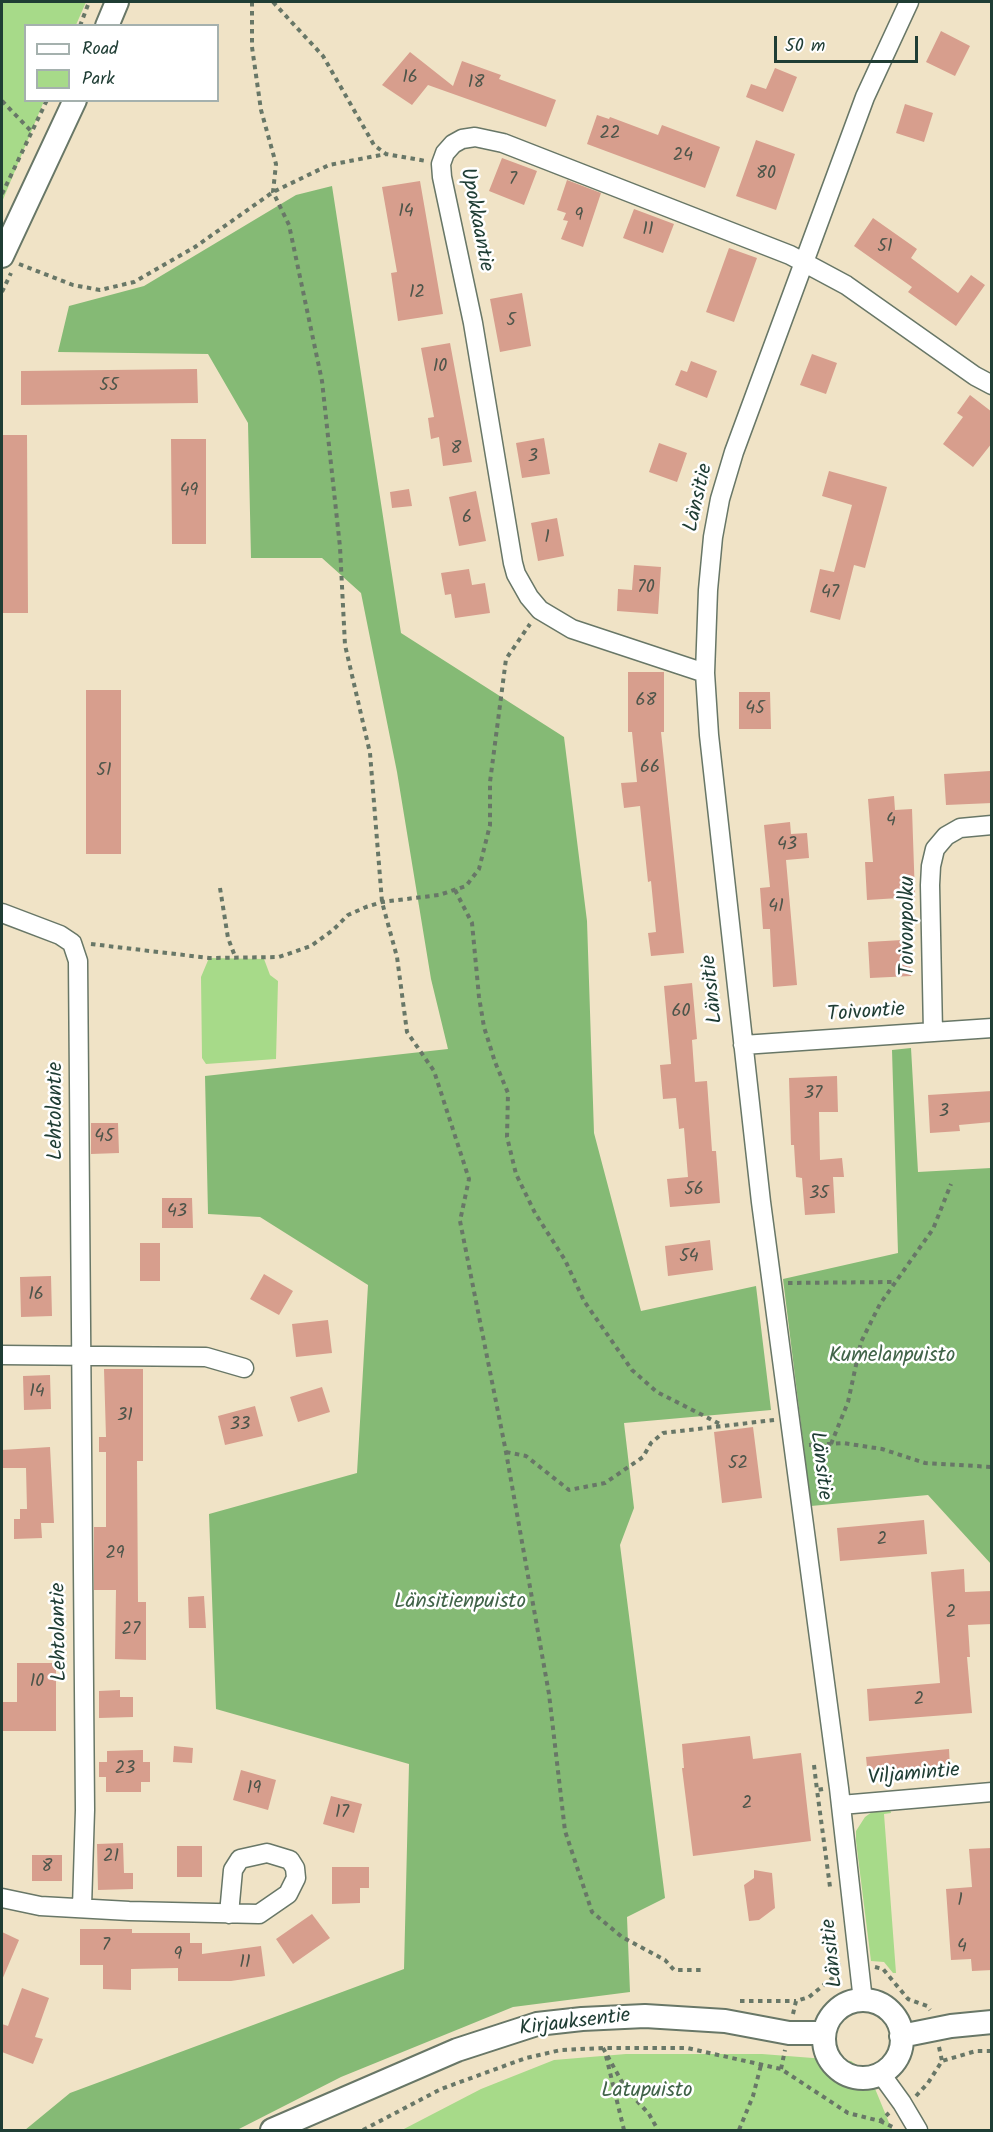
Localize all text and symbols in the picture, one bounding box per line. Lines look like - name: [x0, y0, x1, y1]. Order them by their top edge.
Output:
- legend: [24, 24, 219, 102]
- scale bar: [777, 24, 921, 62]
- text: 50 m: [785, 32, 825, 61]
- text: Road: [82, 35, 118, 64]
- text: Park: [82, 65, 115, 94]
- house number: 16: [402, 68, 418, 90]
- house number: 18: [468, 73, 484, 95]
- house number: 22: [600, 124, 620, 146]
- house number: 24: [673, 146, 693, 168]
- house number: 80: [756, 164, 776, 186]
- street label: Upokkaantie: [453, 166, 497, 274]
- house number: 7: [509, 170, 517, 192]
- house number: 14: [398, 202, 414, 224]
- house number: 9: [575, 206, 583, 228]
- house number: 11: [642, 220, 654, 242]
- house number: 51: [877, 237, 893, 259]
- house number: 12: [409, 283, 425, 305]
- house number: 5: [506, 311, 516, 333]
- house number: 10: [433, 357, 447, 379]
- house number: 55: [99, 376, 119, 398]
- house number: 8: [451, 439, 461, 461]
- house number: 3: [528, 447, 538, 469]
- street label: Länsitie: [680, 462, 720, 534]
- house number: 49: [180, 481, 198, 503]
- house number: 6: [462, 508, 472, 530]
- house number: 1: [544, 528, 550, 550]
- house number: 70: [637, 578, 655, 600]
- house number: 47: [821, 583, 839, 605]
- house number: 68: [636, 691, 656, 713]
- house number: 45: [745, 699, 765, 721]
- house number: 66: [640, 758, 660, 780]
- house number: 51: [96, 761, 112, 783]
- house number: 4: [886, 811, 896, 833]
- house number: 43: [777, 835, 797, 857]
- street label: Toivonpolku: [896, 876, 922, 976]
- house number: 41: [768, 897, 784, 919]
- street label: Länsitie: [698, 953, 730, 1025]
- street label: Toivontie: [826, 999, 906, 1029]
- house number: 60: [671, 1002, 691, 1024]
- street label: Lehtolantie: [44, 1062, 70, 1160]
- house number: 37: [804, 1084, 822, 1106]
- house number: 3: [939, 1102, 949, 1124]
- house number: 45: [94, 1127, 114, 1149]
- house number: 56: [684, 1180, 704, 1202]
- house number: 35: [809, 1184, 829, 1206]
- house number: 43: [167, 1202, 187, 1224]
- house number: 54: [679, 1247, 699, 1269]
- house number: 16: [28, 1285, 44, 1307]
- park label: Kumelanpuisto: [829, 1344, 955, 1370]
- house number: 14: [29, 1382, 45, 1404]
- house number: 31: [117, 1406, 133, 1428]
- house number: 33: [230, 1415, 250, 1437]
- street label: Länsitie: [802, 1430, 836, 1502]
- house number: 52: [728, 1454, 748, 1476]
- house number: 2: [877, 1530, 887, 1552]
- house number: 29: [105, 1544, 125, 1566]
- street label: Lehtolantie: [48, 1583, 74, 1681]
- park label: Länsitienpuisto: [394, 1590, 526, 1616]
- house number: 2: [946, 1603, 956, 1625]
- house number: 27: [122, 1620, 140, 1642]
- house number: 10: [30, 1672, 44, 1694]
- house number: 2: [914, 1690, 924, 1712]
- house number: 23: [115, 1759, 135, 1781]
- street label: Viljamintie: [867, 1759, 961, 1793]
- house number: 19: [247, 1779, 261, 1801]
- house number: 2: [742, 1794, 752, 1816]
- house number: 17: [335, 1803, 349, 1825]
- house number: 21: [103, 1847, 119, 1869]
- house number: 8: [42, 1857, 52, 1879]
- house number: 1: [957, 1891, 963, 1913]
- street label: Länsitie: [818, 1917, 850, 1989]
- house number: 7: [102, 1936, 110, 1958]
- house number: 4: [957, 1937, 967, 1959]
- house number: 9: [174, 1945, 182, 1967]
- house number: 11: [239, 1953, 251, 1975]
- street label: Kirjauksentie: [518, 2005, 632, 2043]
- park label: Latupuisto: [601, 2079, 693, 2105]

